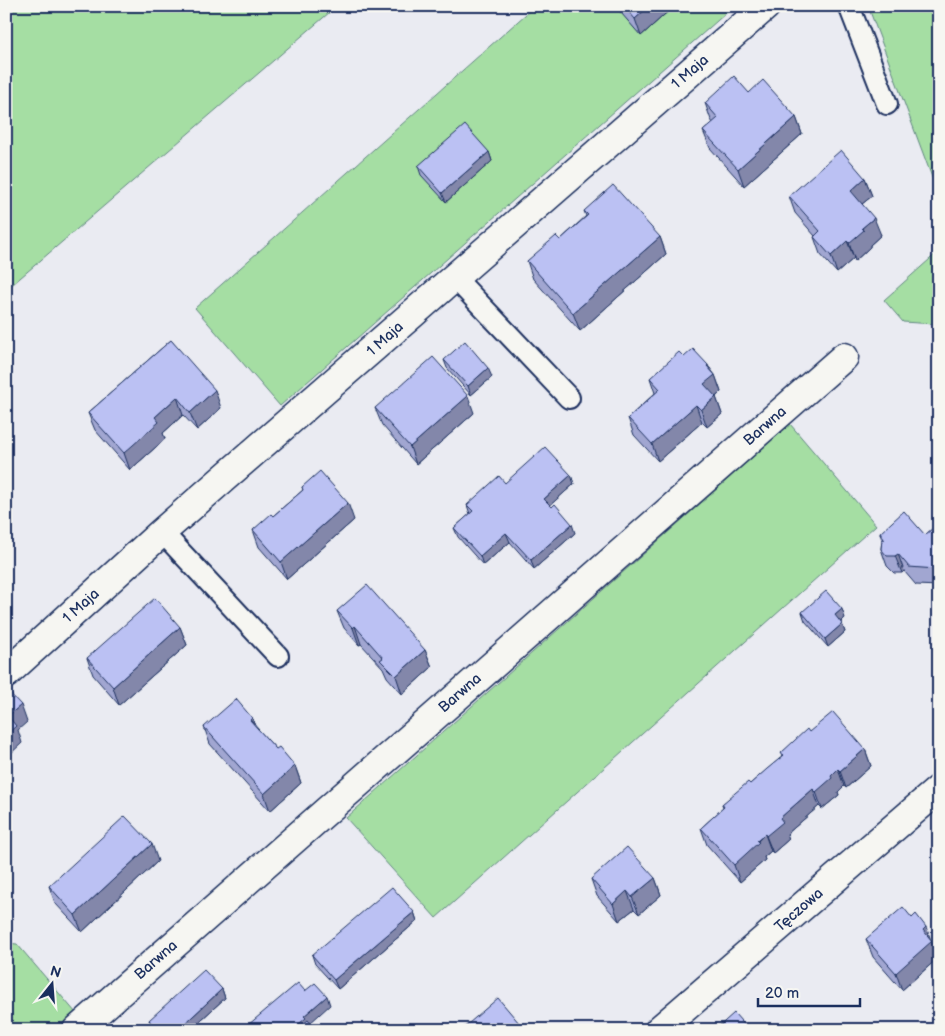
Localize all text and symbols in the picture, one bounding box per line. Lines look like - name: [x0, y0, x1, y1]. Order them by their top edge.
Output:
- street label: 1 Maja: [667, 51, 713, 93]
- street label: 1 Maja: [363, 317, 407, 361]
- street label: Barwna: [739, 402, 791, 450]
- street label: 1 Maja: [59, 584, 103, 628]
- street label: Barwna: [434, 669, 486, 717]
- street label: Tęczowa: [771, 884, 827, 936]
- street label: Barwna: [130, 936, 182, 984]
- north arrow: [28, 958, 78, 1008]
- text: N: [48, 962, 63, 982]
- scale bar: [758, 976, 860, 1008]
- text: 20 m: [765, 984, 799, 1003]

